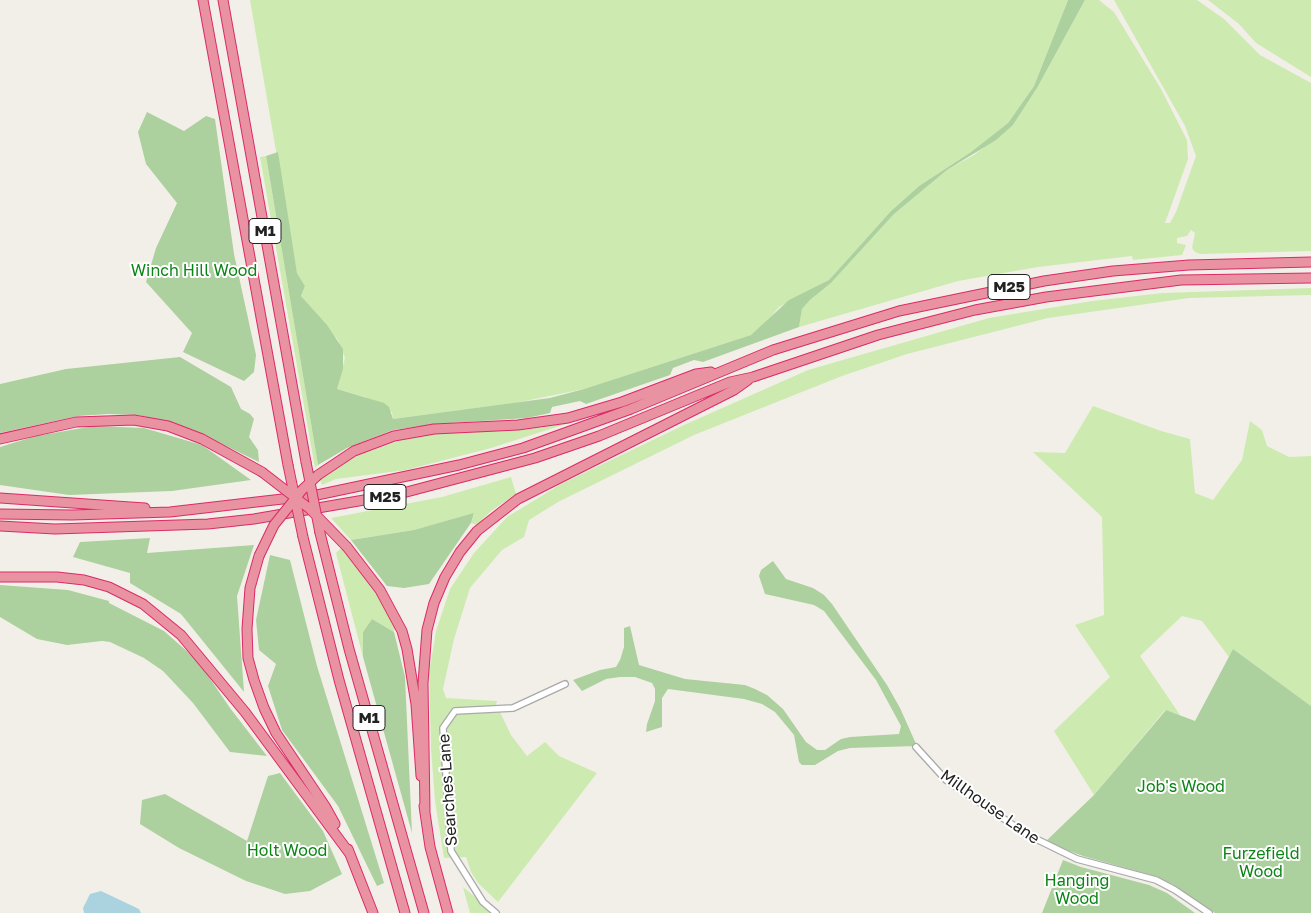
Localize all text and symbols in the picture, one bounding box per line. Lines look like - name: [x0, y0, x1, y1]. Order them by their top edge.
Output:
- road number: M1: [249, 218, 281, 244]
- park label: Winch Hill Wood: [131, 261, 257, 281]
- road number: M25: [988, 274, 1030, 300]
- road number: M25: [364, 484, 406, 510]
- road number: M1: [353, 706, 385, 730]
- street label: Searches Lane: [435, 733, 461, 847]
- street label: Millhouse Lane: [937, 766, 1043, 848]
- park label: Job's Wood: [1137, 777, 1225, 797]
- park label: Holt Wood: [247, 841, 327, 861]
- park label: Furzefield Wood: [1222, 844, 1300, 882]
- park label: Hanging Wood: [1045, 871, 1109, 909]

